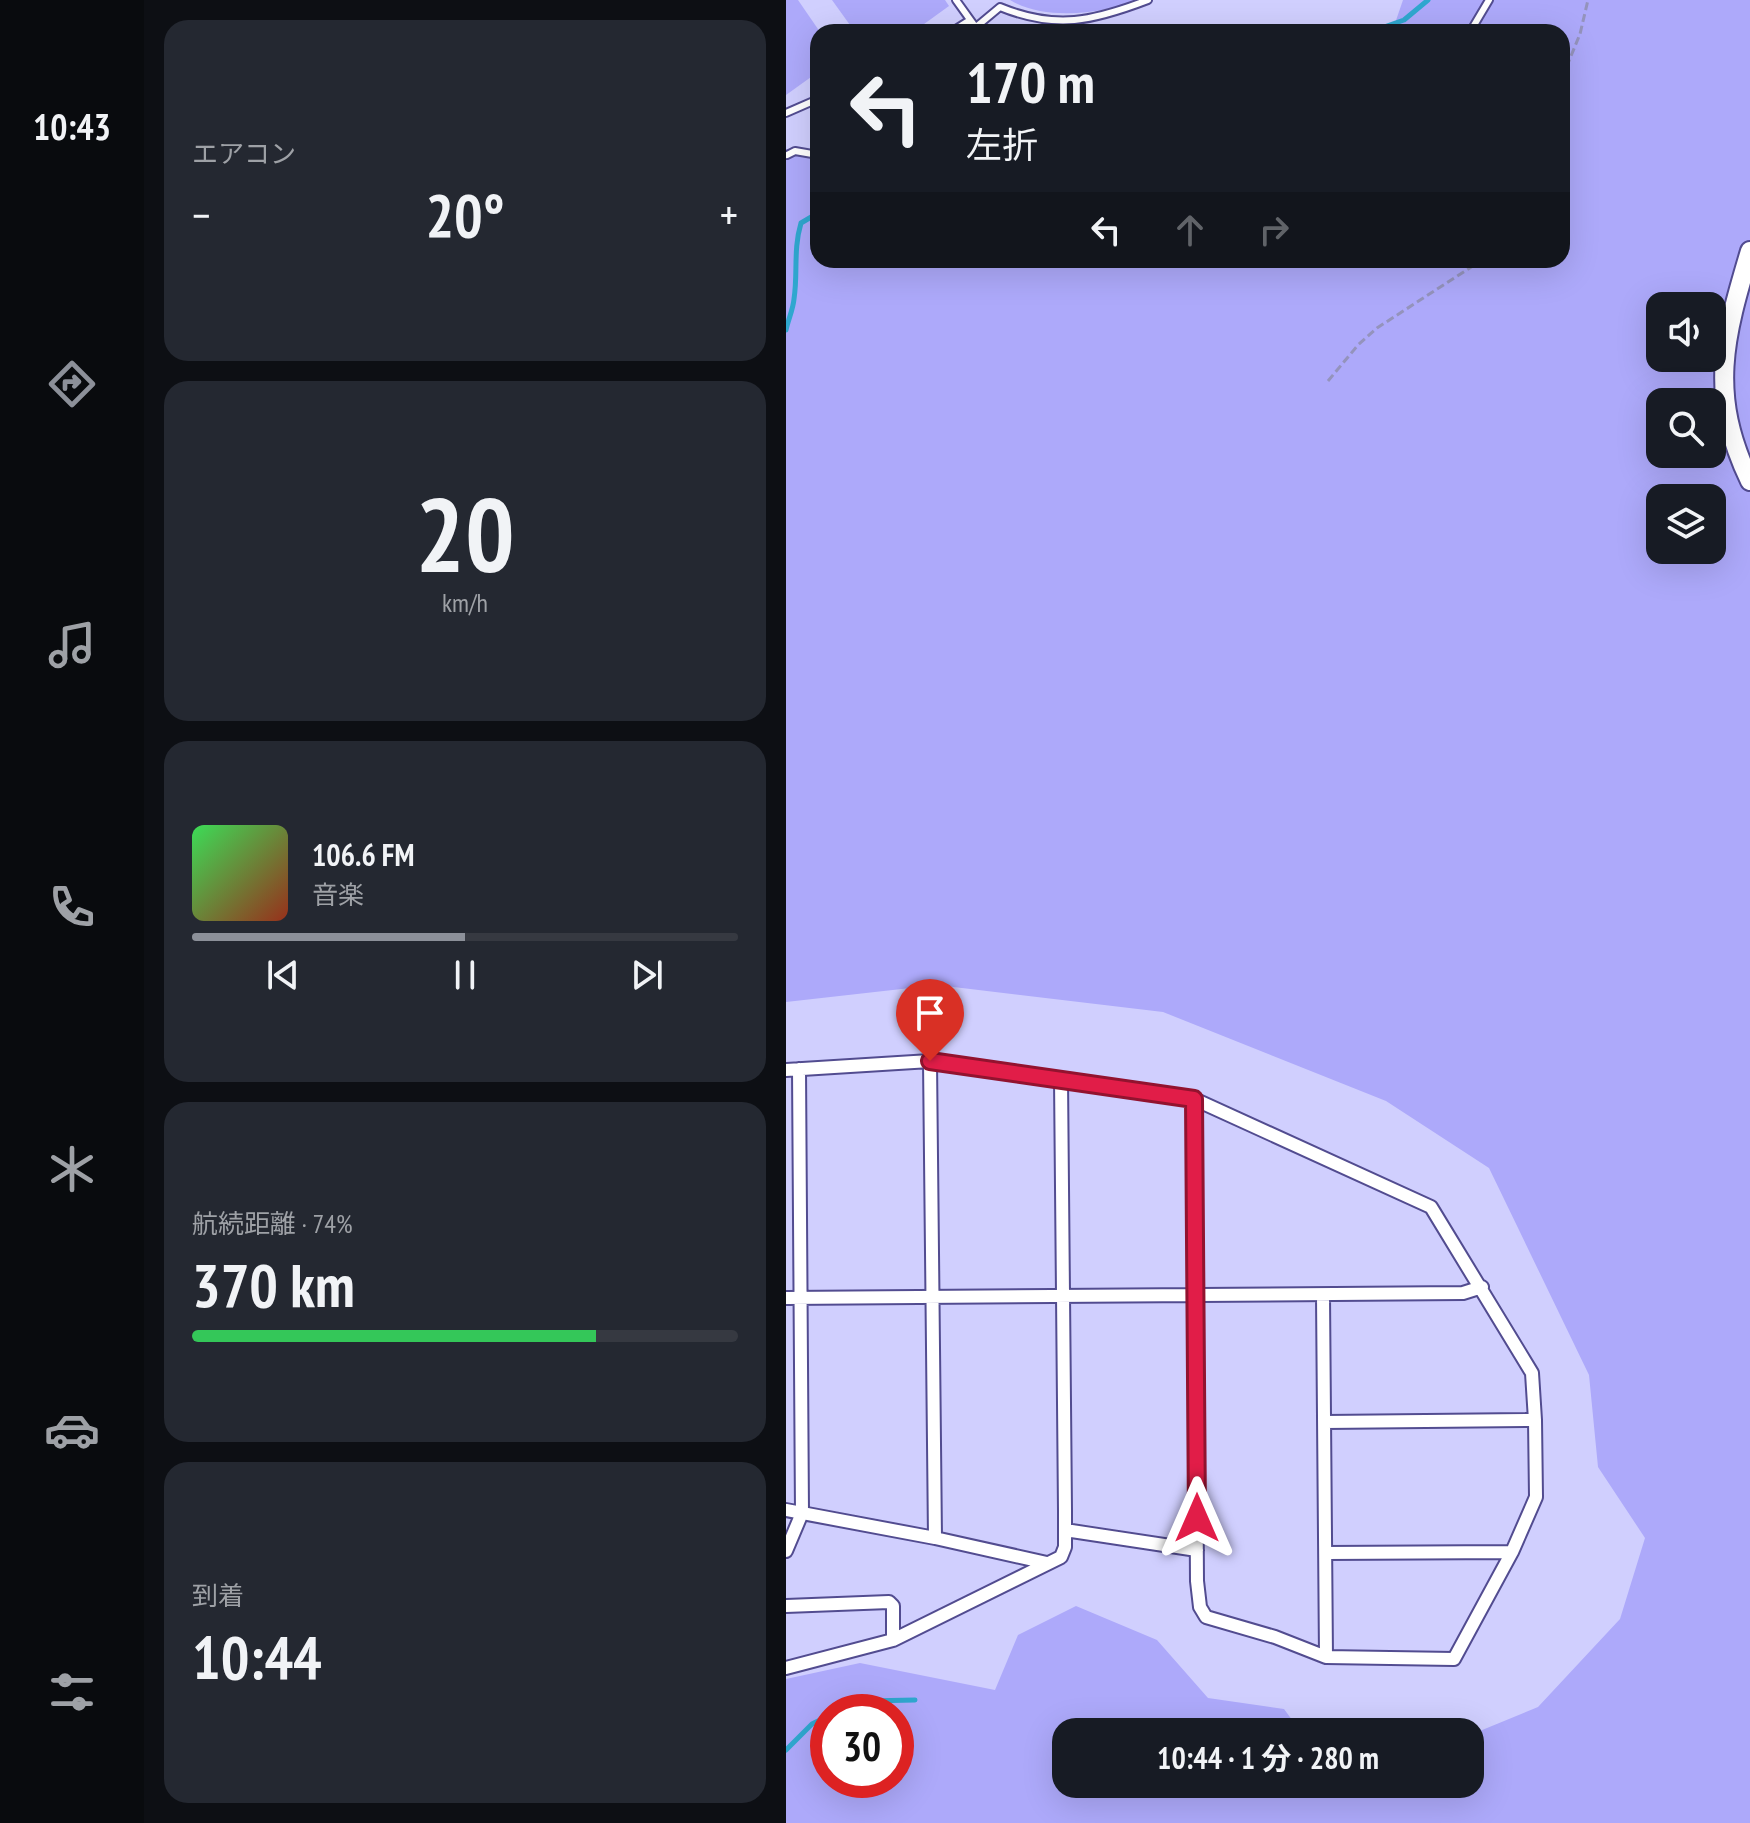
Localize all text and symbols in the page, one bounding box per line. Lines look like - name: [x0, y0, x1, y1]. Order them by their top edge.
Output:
- text: 170 m: [966, 46, 1095, 118]
- icon: left: [834, 56, 938, 160]
- text: 10:43: [33, 103, 111, 150]
- text: 左折: [966, 121, 1038, 168]
- text: エアコン: [192, 137, 296, 170]
- text: 20°: [425, 176, 505, 254]
- text: −: [192, 186, 210, 243]
- text: +: [720, 186, 738, 243]
- icon: left: [1084, 208, 1128, 252]
- icon: ahead: [1168, 208, 1212, 252]
- icon: right: [1252, 208, 1296, 252]
- map controls: [1646, 292, 1726, 564]
- button: sound: [1646, 292, 1726, 372]
- icon: directions: [44, 356, 100, 412]
- button: search: [1646, 388, 1726, 468]
- text: 20: [415, 466, 515, 601]
- button: layers: [1646, 484, 1726, 564]
- text: km/h: [442, 586, 488, 619]
- icon: music: [44, 617, 100, 673]
- text: 106.6 FM: [312, 835, 414, 874]
- text: 音楽: [312, 878, 364, 911]
- icon: phone: [44, 879, 100, 935]
- icon: previous: [261, 953, 305, 997]
- icon: pause: [443, 953, 487, 997]
- icon: next: [625, 953, 669, 997]
- pin: [896, 979, 964, 1061]
- icon: arrive: [908, 991, 952, 1035]
- icon: climate: [44, 1141, 100, 1197]
- text: 航続距離 · 74%: [192, 1207, 353, 1240]
- text: 370 km: [192, 1246, 355, 1324]
- icon: car: [44, 1402, 100, 1458]
- position arrow: [1155, 1476, 1239, 1560]
- text: 到着: [192, 1579, 244, 1612]
- text: 10:44: [192, 1618, 322, 1696]
- icon: filters: [44, 1664, 100, 1720]
- speed limit sign: 30: [810, 1694, 914, 1798]
- text: 10:44 · 1 分 · 280 m: [1157, 1738, 1379, 1777]

